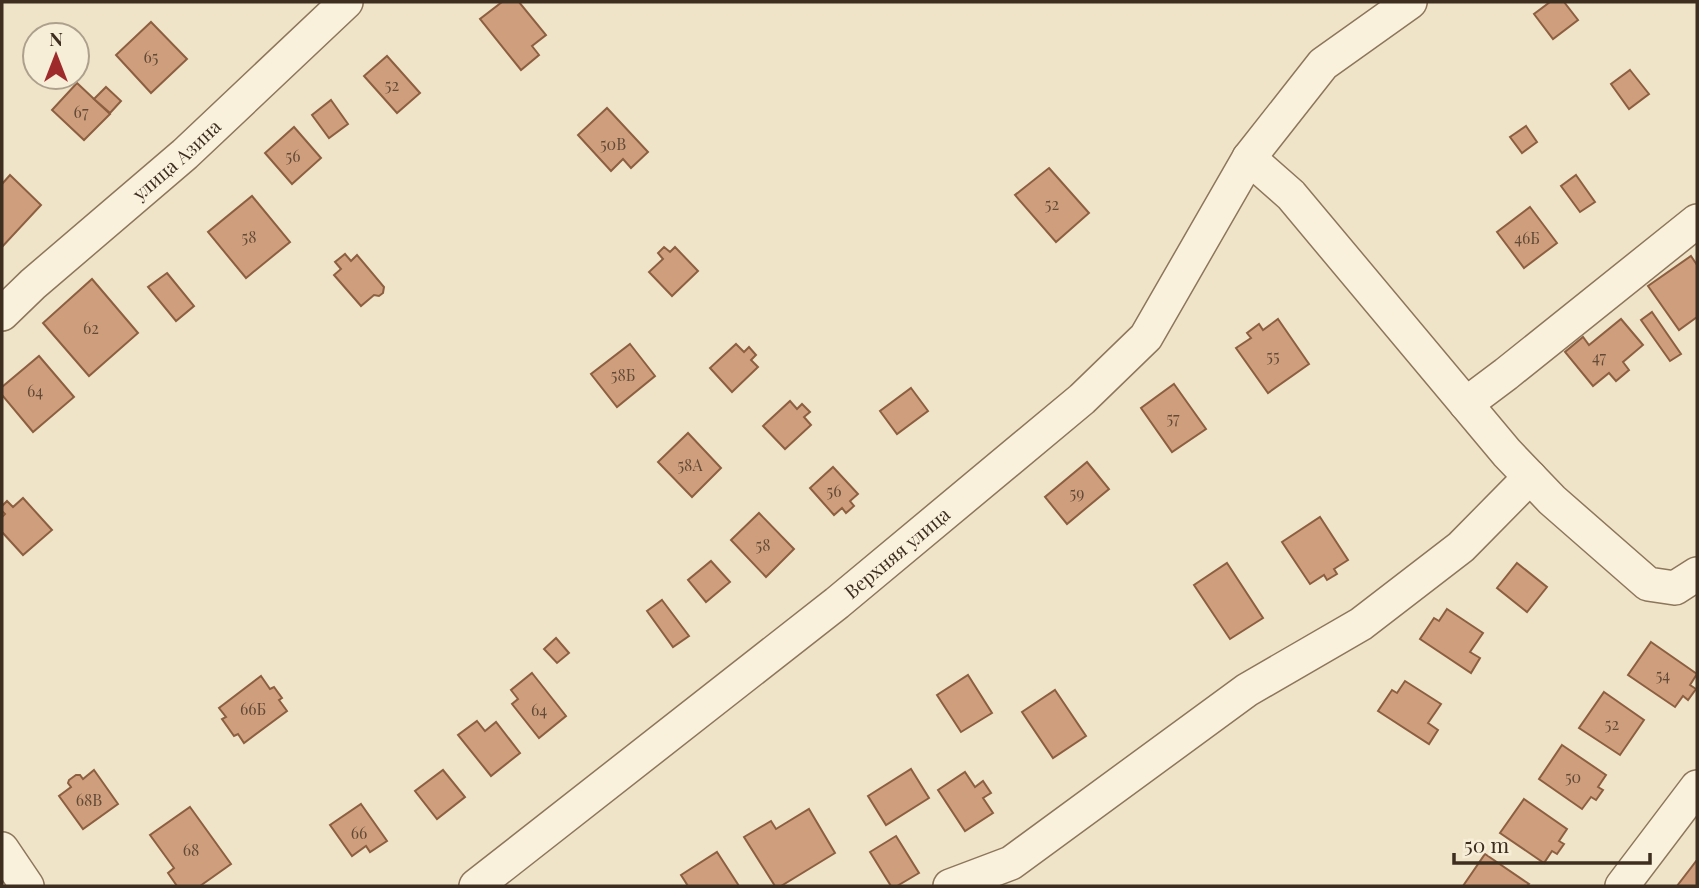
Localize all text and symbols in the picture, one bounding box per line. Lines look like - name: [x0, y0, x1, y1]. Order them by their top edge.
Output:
- north arrow: [21, 21, 91, 91]
- text: N: [49, 25, 63, 51]
- house number: 65: [144, 46, 158, 67]
- house number: 52: [385, 74, 399, 95]
- house number: 67: [74, 101, 89, 122]
- street label: улица Азина: [126, 113, 226, 206]
- house number: 50В: [600, 133, 626, 154]
- house number: 56: [286, 145, 300, 166]
- house number: 52: [1045, 193, 1059, 214]
- house number: 58: [242, 226, 256, 247]
- house number: 46Б: [1514, 227, 1540, 248]
- house number: 62: [83, 317, 99, 338]
- house number: 55: [1266, 345, 1280, 366]
- house number: 47: [1592, 346, 1607, 367]
- house number: 58Б: [611, 364, 635, 385]
- house number: 64: [27, 380, 43, 401]
- house number: 57: [1166, 407, 1180, 428]
- house number: 58А: [677, 454, 703, 475]
- house number: 56: [827, 480, 841, 501]
- house number: 59: [1070, 482, 1084, 503]
- street label: Верхняя улица: [838, 500, 955, 604]
- house number: 58: [756, 534, 770, 555]
- house number: 54: [1656, 664, 1670, 685]
- house number: 66Б: [240, 698, 266, 719]
- house number: 64: [531, 699, 547, 720]
- house number: 52: [1605, 713, 1619, 734]
- house number: 50: [1565, 766, 1581, 787]
- house number: 68В: [76, 789, 102, 810]
- house number: 66: [351, 822, 367, 843]
- scale bar: [1454, 822, 1650, 866]
- text: 50 m: [1464, 830, 1510, 858]
- house number: 68: [183, 839, 199, 860]

